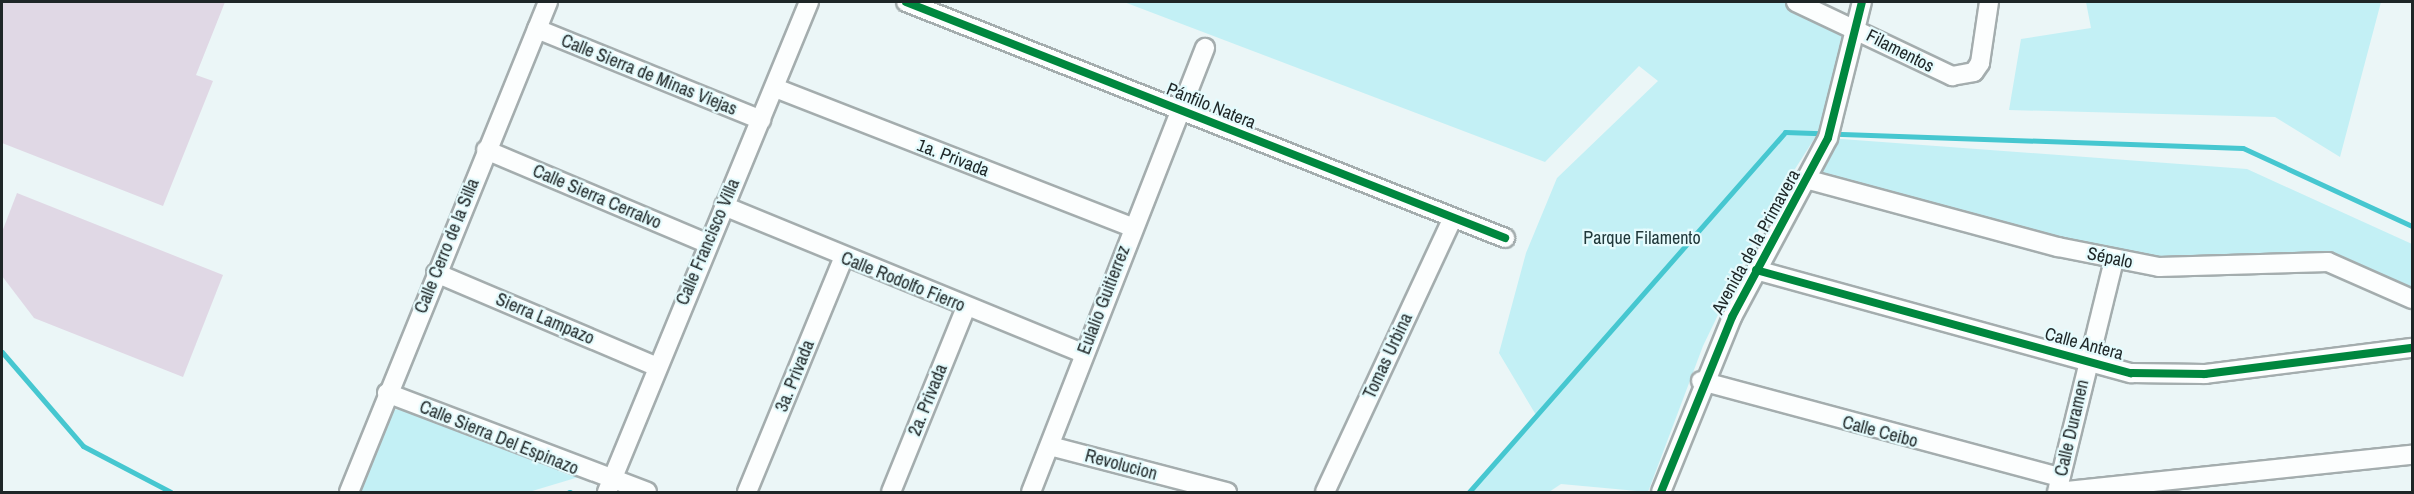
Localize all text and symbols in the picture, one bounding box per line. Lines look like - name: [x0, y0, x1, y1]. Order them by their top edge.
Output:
- street label: Filamentos: [1863, 25, 1937, 77]
- street label: Calle Sierra de Minas Viejas: [558, 30, 740, 120]
- street label: Pánfilo Natera: [1163, 78, 1259, 134]
- street label: 1a. Privada: [914, 134, 992, 182]
- street label: Calle Sierra Cerralvo: [529, 160, 665, 234]
- street label: Avenida de la Primavera: [1707, 166, 1805, 318]
- street label: Calle Cerro de la Silla: [410, 175, 484, 317]
- street label: Calle Francisco Villa: [672, 176, 744, 308]
- park label: Parque Filamento: [1583, 227, 1701, 249]
- street label: Eulalio Guitierrez: [1073, 243, 1135, 357]
- street label: Sépalo: [2085, 243, 2135, 273]
- street label: Calle Rodolfo Fierro: [838, 247, 968, 317]
- street label: Sierra Lampazo: [492, 289, 598, 349]
- street label: Tomas Urbina: [1359, 310, 1417, 402]
- street label: Calle Antera: [2042, 323, 2126, 365]
- street label: 3a. Privada: [771, 337, 819, 415]
- street label: 2a. Privada: [904, 361, 952, 439]
- street label: Calle Duramen: [2050, 378, 2094, 478]
- street label: Calle Sierra Del Espinazo: [416, 396, 582, 480]
- street label: Calle Ceibo: [1840, 412, 1920, 452]
- street label: Revolucion: [1083, 445, 1159, 485]

